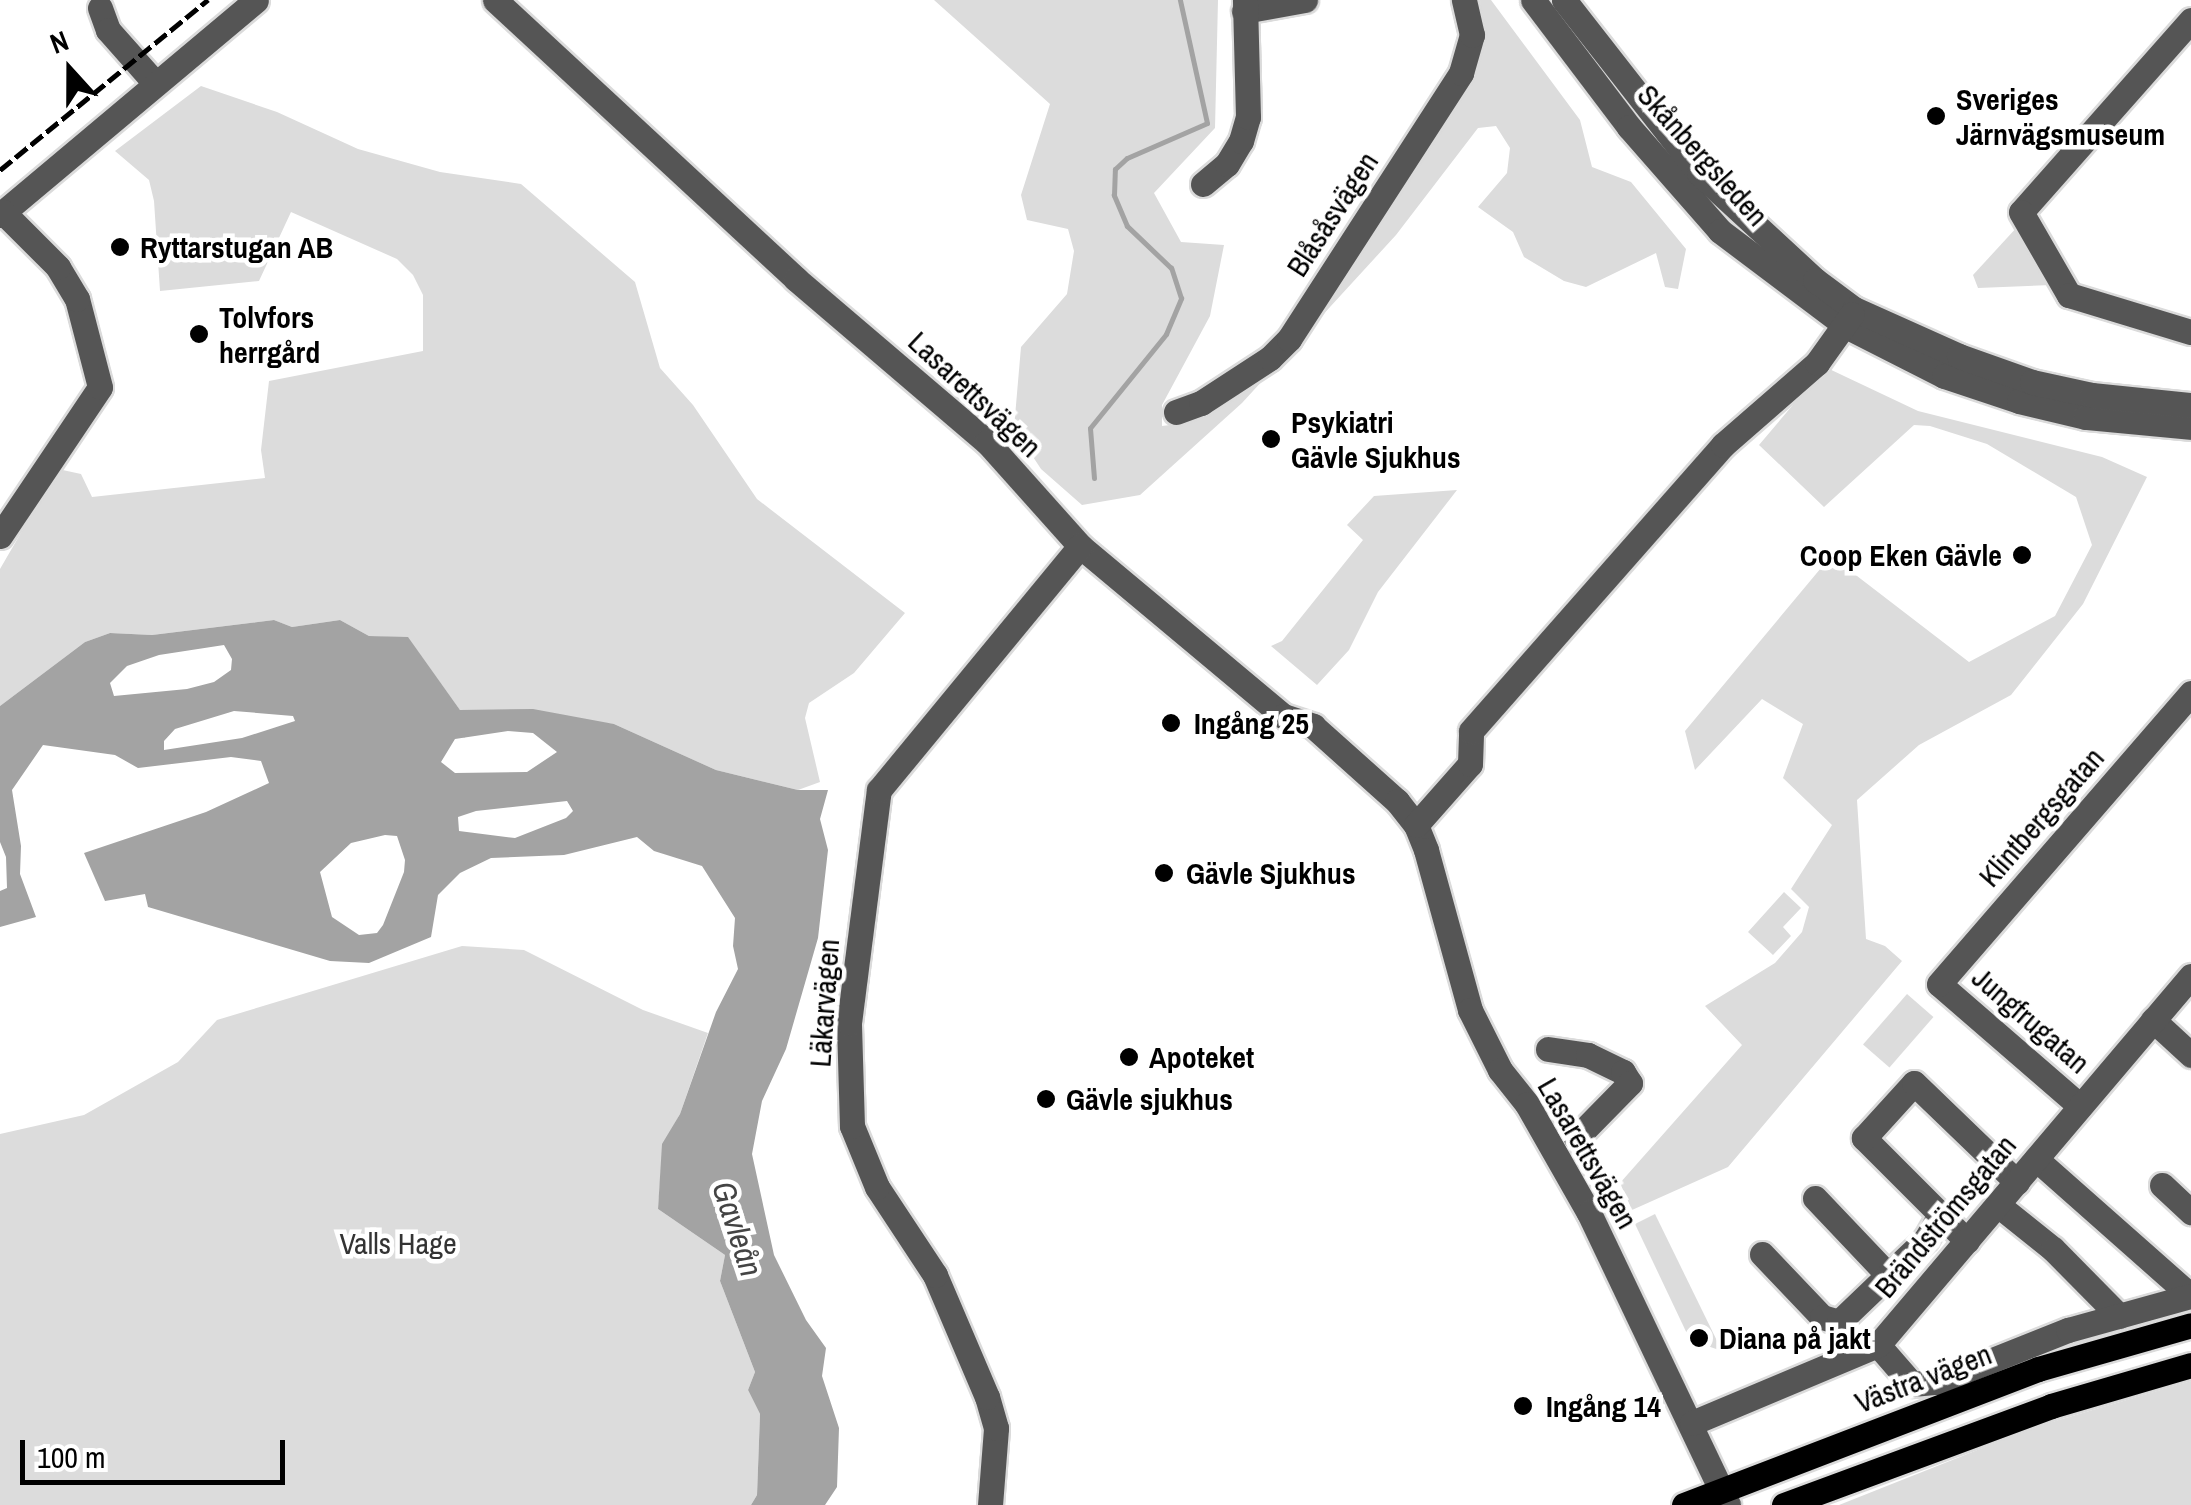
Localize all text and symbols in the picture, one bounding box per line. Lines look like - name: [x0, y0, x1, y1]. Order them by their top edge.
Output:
- north arrow: [20, 20, 120, 120]
- text: N: [45, 21, 74, 63]
- street label: Skånbergsleden: [1630, 77, 1776, 233]
- place label: Sveriges Järnvägsmuseum: [1956, 81, 2165, 152]
- marker: Sveriges Järnvägsmuseum: [1925, 105, 1947, 127]
- street label: Blåsåsvägen: [1279, 145, 1385, 283]
- place label: Ryttarstugan AB: [140, 229, 334, 265]
- marker: Ryttarstugan AB: [109, 236, 131, 258]
- place label: Tolvfors herrgård: [219, 299, 320, 370]
- marker: Tolvfors herrgård: [188, 323, 210, 345]
- street label: Lasarettsvägen: [901, 323, 1049, 465]
- place label: Psykiatri Gävle Sjukhus: [1291, 404, 1461, 474]
- marker: Psykiatri Gävle Sjukhus: [1260, 428, 1282, 450]
- place label: Coop Eken Gävle: [1800, 537, 2002, 573]
- marker: Coop Eken Gävle: [2011, 544, 2033, 566]
- place label: Ingång 25: [1194, 705, 1309, 741]
- marker: Ingång 25: [1158, 710, 1184, 736]
- street label: Klintbergsgatan: [1971, 740, 2111, 894]
- place label: Gävle Sjukhus: [1186, 855, 1356, 891]
- marker: Gävle Sjukhus: [1151, 860, 1177, 886]
- street label: Läkarvägen: [802, 938, 846, 1068]
- street label: Jungfrugatan: [1965, 959, 2097, 1081]
- place label: Apoteket: [1149, 1039, 1254, 1075]
- marker: Apoteket: [1118, 1046, 1140, 1068]
- street label: Lasarettsvägen: [1530, 1071, 1646, 1235]
- place label: Gävle sjukhus: [1066, 1081, 1233, 1117]
- marker: Gävle sjukhus: [1035, 1088, 1057, 1110]
- street label: Brändströmsgatan: [1867, 1127, 2023, 1305]
- water label: Gavleån: [704, 1177, 770, 1281]
- park label: Valls Hage: [339, 1225, 457, 1261]
- place label: Diana på jakt: [1719, 1320, 1871, 1356]
- marker: Diana på jakt: [1688, 1327, 1710, 1349]
- street label: Västra vägen: [1850, 1336, 1996, 1420]
- place label: Ingång 14: [1546, 1388, 1661, 1424]
- marker: Ingång 14: [1510, 1393, 1536, 1419]
- scale bar: [25, 1420, 290, 1482]
- text: 100 m: [37, 1437, 105, 1477]

